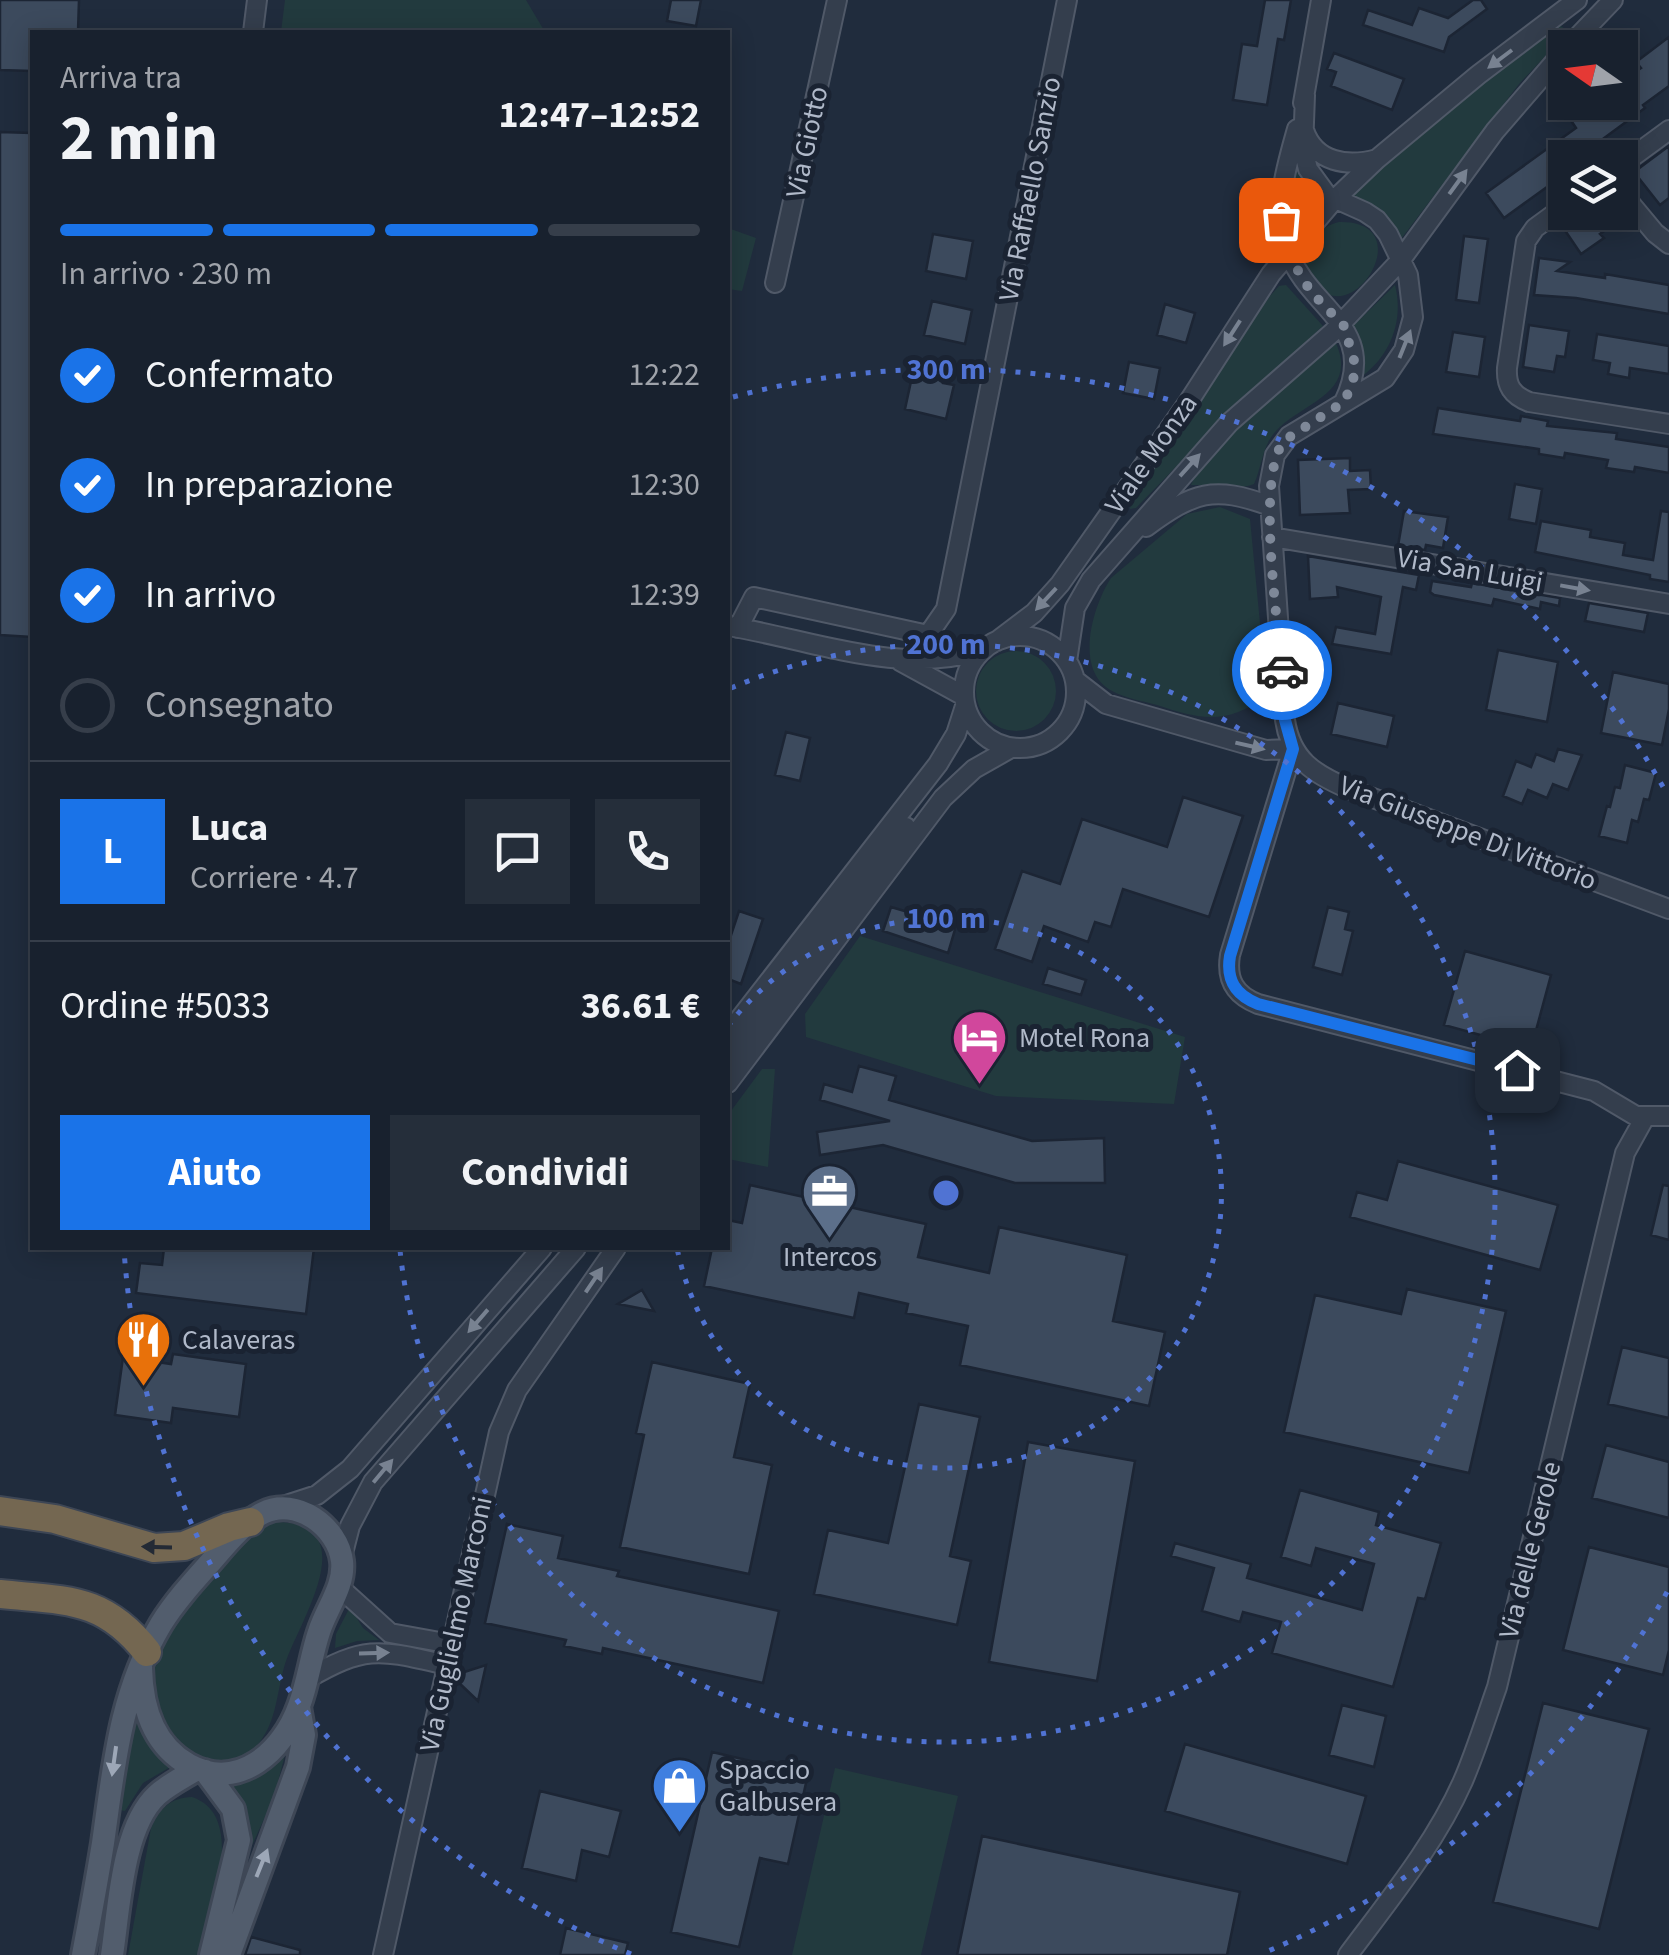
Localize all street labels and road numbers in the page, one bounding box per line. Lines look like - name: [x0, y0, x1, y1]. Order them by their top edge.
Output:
- street label: Via Raffaello Sanzio: [989, 73, 1071, 305]
- street label: Via Giotto: [776, 83, 838, 201]
- street label: Viale Monza: [1095, 386, 1207, 522]
- street label: Via San Luigi: [1394, 538, 1546, 602]
- street label: Via Giuseppe Di Vittorio: [1334, 765, 1602, 901]
- street label: Via delle Gerole: [1489, 1457, 1571, 1643]
- street label: Via Guglielmo Marconi: [409, 1493, 503, 1755]

